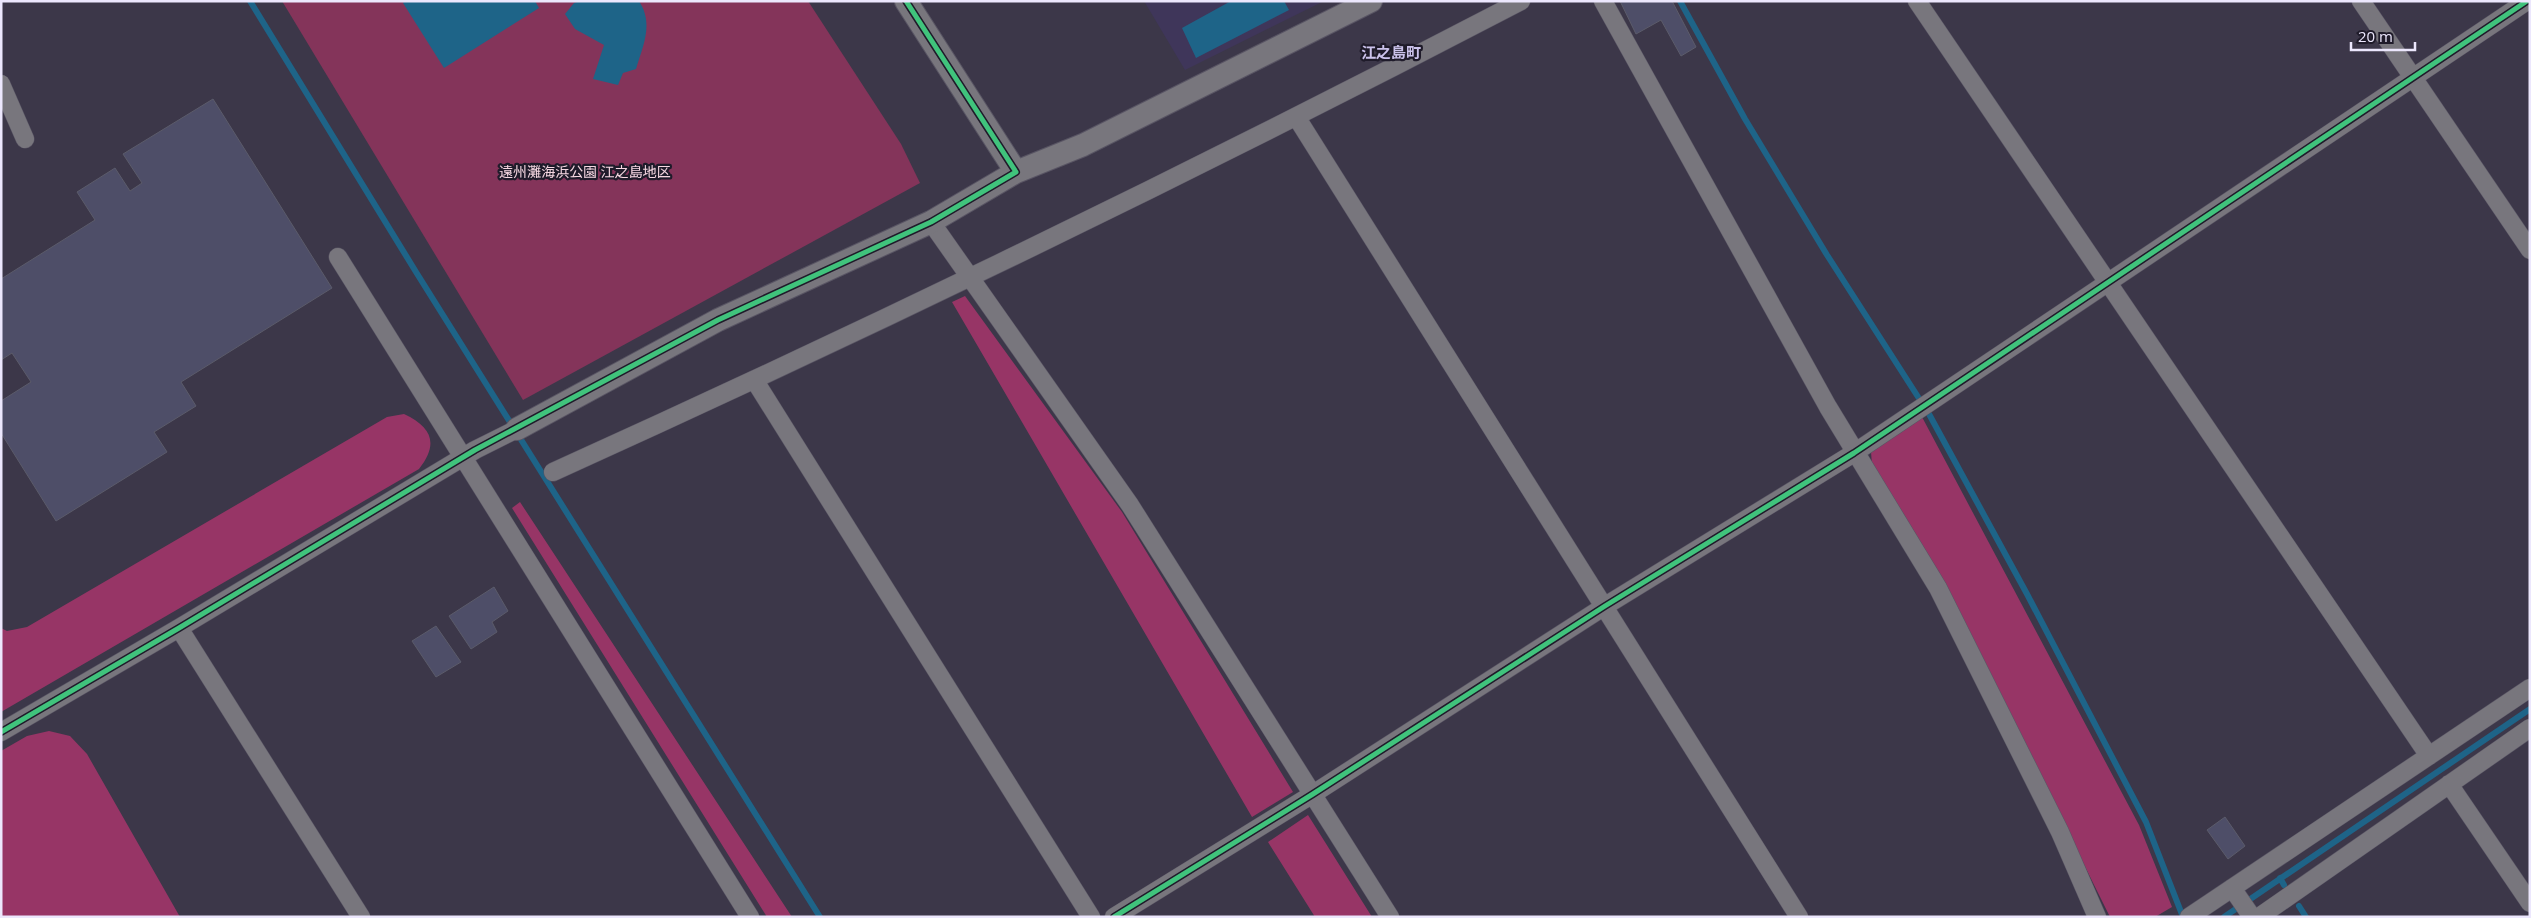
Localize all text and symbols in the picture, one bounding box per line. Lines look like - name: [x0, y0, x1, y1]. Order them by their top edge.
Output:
- scale bar: [2351, 20, 2415, 52]
- text: 20 m: [2358, 26, 2393, 46]
- district label: 江之島町: [1361, 42, 1421, 62]
- park label: 遠州灘海浜公園 江之島地区: [499, 162, 671, 181]

